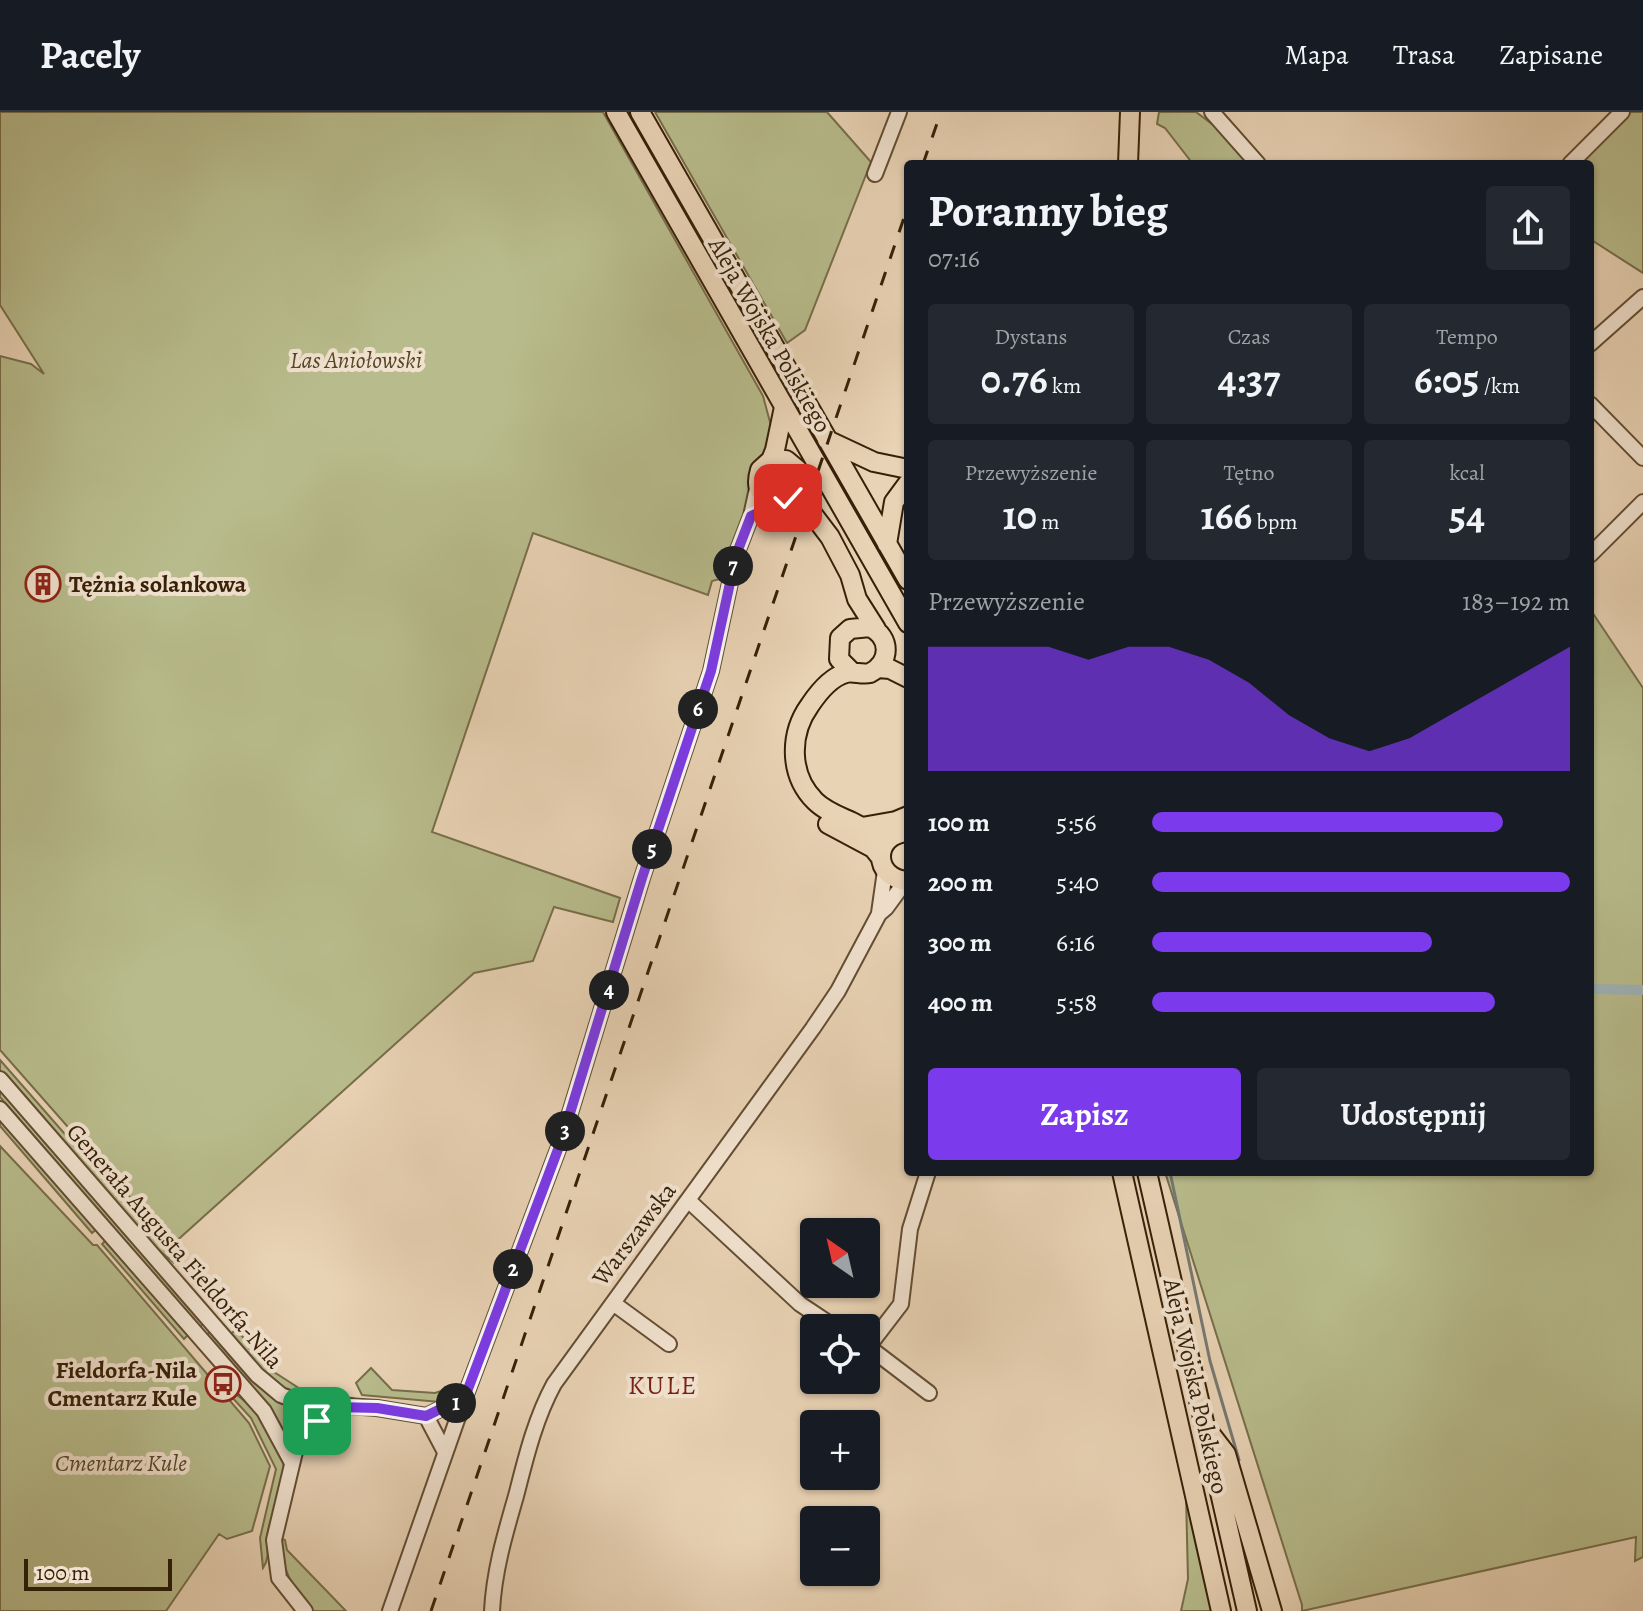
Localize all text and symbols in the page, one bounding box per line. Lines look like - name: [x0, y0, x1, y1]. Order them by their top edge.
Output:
- text: Pacely: [40, 29, 140, 81]
- text: Mapa: [1285, 36, 1349, 74]
- text: Trasa: [1393, 36, 1455, 74]
- text: Zapisane: [1499, 36, 1603, 74]
- text: Poranny bieg: [928, 181, 1168, 241]
- button: share: [1486, 186, 1570, 270]
- street label: Aleja Wojska Polskiego: [701, 231, 839, 438]
- text: 07:16: [928, 241, 980, 276]
- text: Dystans: [995, 322, 1067, 352]
- text: Czas: [1228, 322, 1270, 352]
- text: Tempo: [1436, 322, 1498, 352]
- park label: Las Aniołowski: [290, 344, 422, 376]
- text: 0.76: [981, 352, 1048, 407]
- text: 4:37: [1218, 352, 1280, 407]
- text: 6:05: [1414, 352, 1479, 407]
- text: km: [1048, 371, 1081, 401]
- text: /km: [1479, 371, 1520, 401]
- text: Przewyższenie: [965, 458, 1097, 488]
- text: Tętno: [1224, 458, 1274, 488]
- text: kcal: [1449, 458, 1485, 488]
- pin: [754, 464, 822, 532]
- icon: check: [766, 476, 810, 520]
- text: 10: [1002, 488, 1037, 543]
- text: 166: [1200, 488, 1252, 543]
- text: 54: [1449, 488, 1485, 543]
- text: m: [1037, 507, 1060, 537]
- text: bpm: [1252, 507, 1298, 537]
- pin: 7: [713, 546, 753, 586]
- text: 7: [728, 551, 738, 581]
- building icon: Tężnia solankowa: [24, 565, 62, 603]
- place label: Tężnia solankowa: [69, 568, 247, 600]
- text: Przewyższenie: [928, 584, 1085, 619]
- text: 183–192 m: [1462, 584, 1570, 619]
- pin: 6: [678, 689, 718, 729]
- text: 6: [693, 694, 703, 724]
- text: 100 m: [928, 805, 990, 840]
- text: 5:56: [1056, 805, 1097, 840]
- pin: 5: [632, 829, 672, 869]
- text: 5: [647, 834, 657, 864]
- text: 200 m: [928, 865, 993, 900]
- text: 5:40: [1056, 865, 1099, 900]
- text: 300 m: [928, 925, 992, 960]
- text: 6:16: [1056, 925, 1095, 960]
- pin: 4: [589, 970, 629, 1010]
- text: 4: [604, 975, 614, 1005]
- text: 400 m: [928, 985, 993, 1020]
- text: 5:58: [1056, 985, 1097, 1020]
- button: Zapisz: [928, 1068, 1241, 1160]
- button: Udostępnij: [1257, 1068, 1570, 1160]
- pin: 3: [545, 1111, 585, 1151]
- text: 3: [560, 1116, 570, 1146]
- street label: Generała Augusta Fieldorfa-Nila: [60, 1117, 291, 1376]
- street label: Warszawska: [584, 1175, 684, 1293]
- north arrow: [800, 1218, 880, 1298]
- map controls: [800, 1218, 880, 1586]
- pin: 2: [493, 1249, 533, 1289]
- text: 2: [508, 1254, 518, 1284]
- street label: Aleja Wojska Polskiego: [1155, 1274, 1236, 1497]
- button: locate: [800, 1314, 880, 1394]
- place label: Fieldorfa-Nila Cmentarz Kule: [48, 1354, 197, 1414]
- bus stop icon: Fieldorfa-Nila Cmentarz Kule: [204, 1365, 242, 1403]
- district label: KULE: [628, 1368, 698, 1403]
- pin: 1: [436, 1383, 476, 1423]
- pin: [283, 1387, 351, 1455]
- text: 1: [452, 1388, 460, 1418]
- icon: arrive: [295, 1399, 339, 1443]
- button: +: [800, 1410, 880, 1490]
- park label: Cmentarz Kule: [55, 1447, 187, 1479]
- button: −: [800, 1506, 880, 1586]
- scale bar: [24, 1555, 172, 1591]
- text: 100 m: [36, 1558, 90, 1588]

